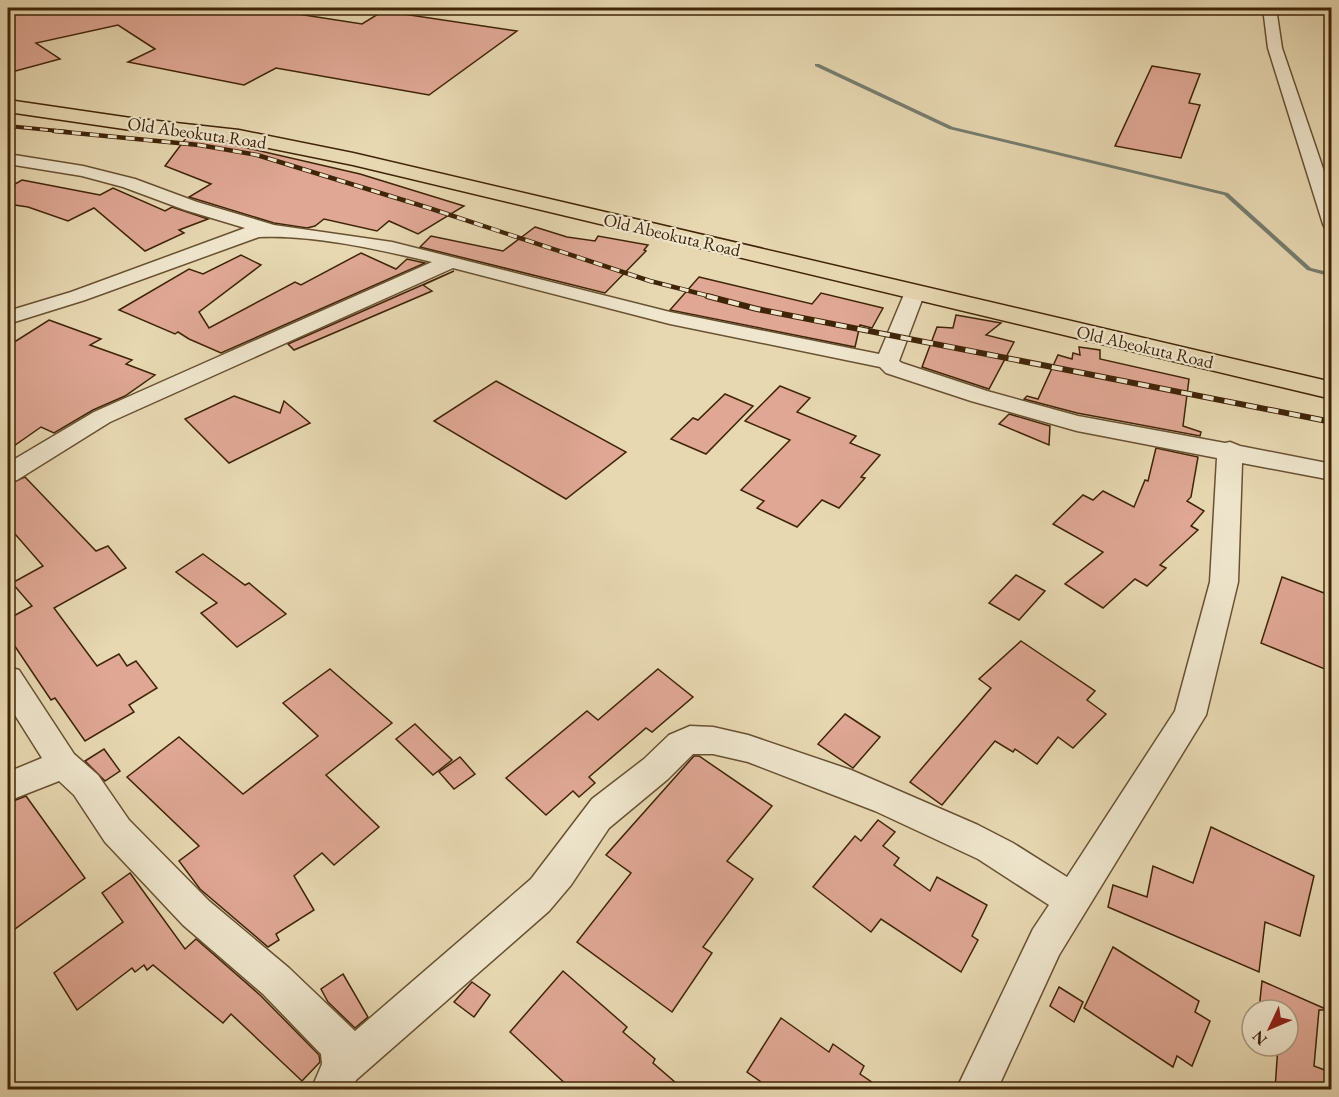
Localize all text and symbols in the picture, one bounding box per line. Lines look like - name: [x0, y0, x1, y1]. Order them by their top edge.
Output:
- street label: Old Abeokuta Road: [126, 111, 269, 154]
- street label: Old Abeokuta Road: [601, 208, 744, 262]
- street label: Old Abeokuta Road: [1074, 320, 1217, 374]
- north arrow: [1240, 998, 1300, 1058]
- text: N: [1247, 1026, 1272, 1050]

